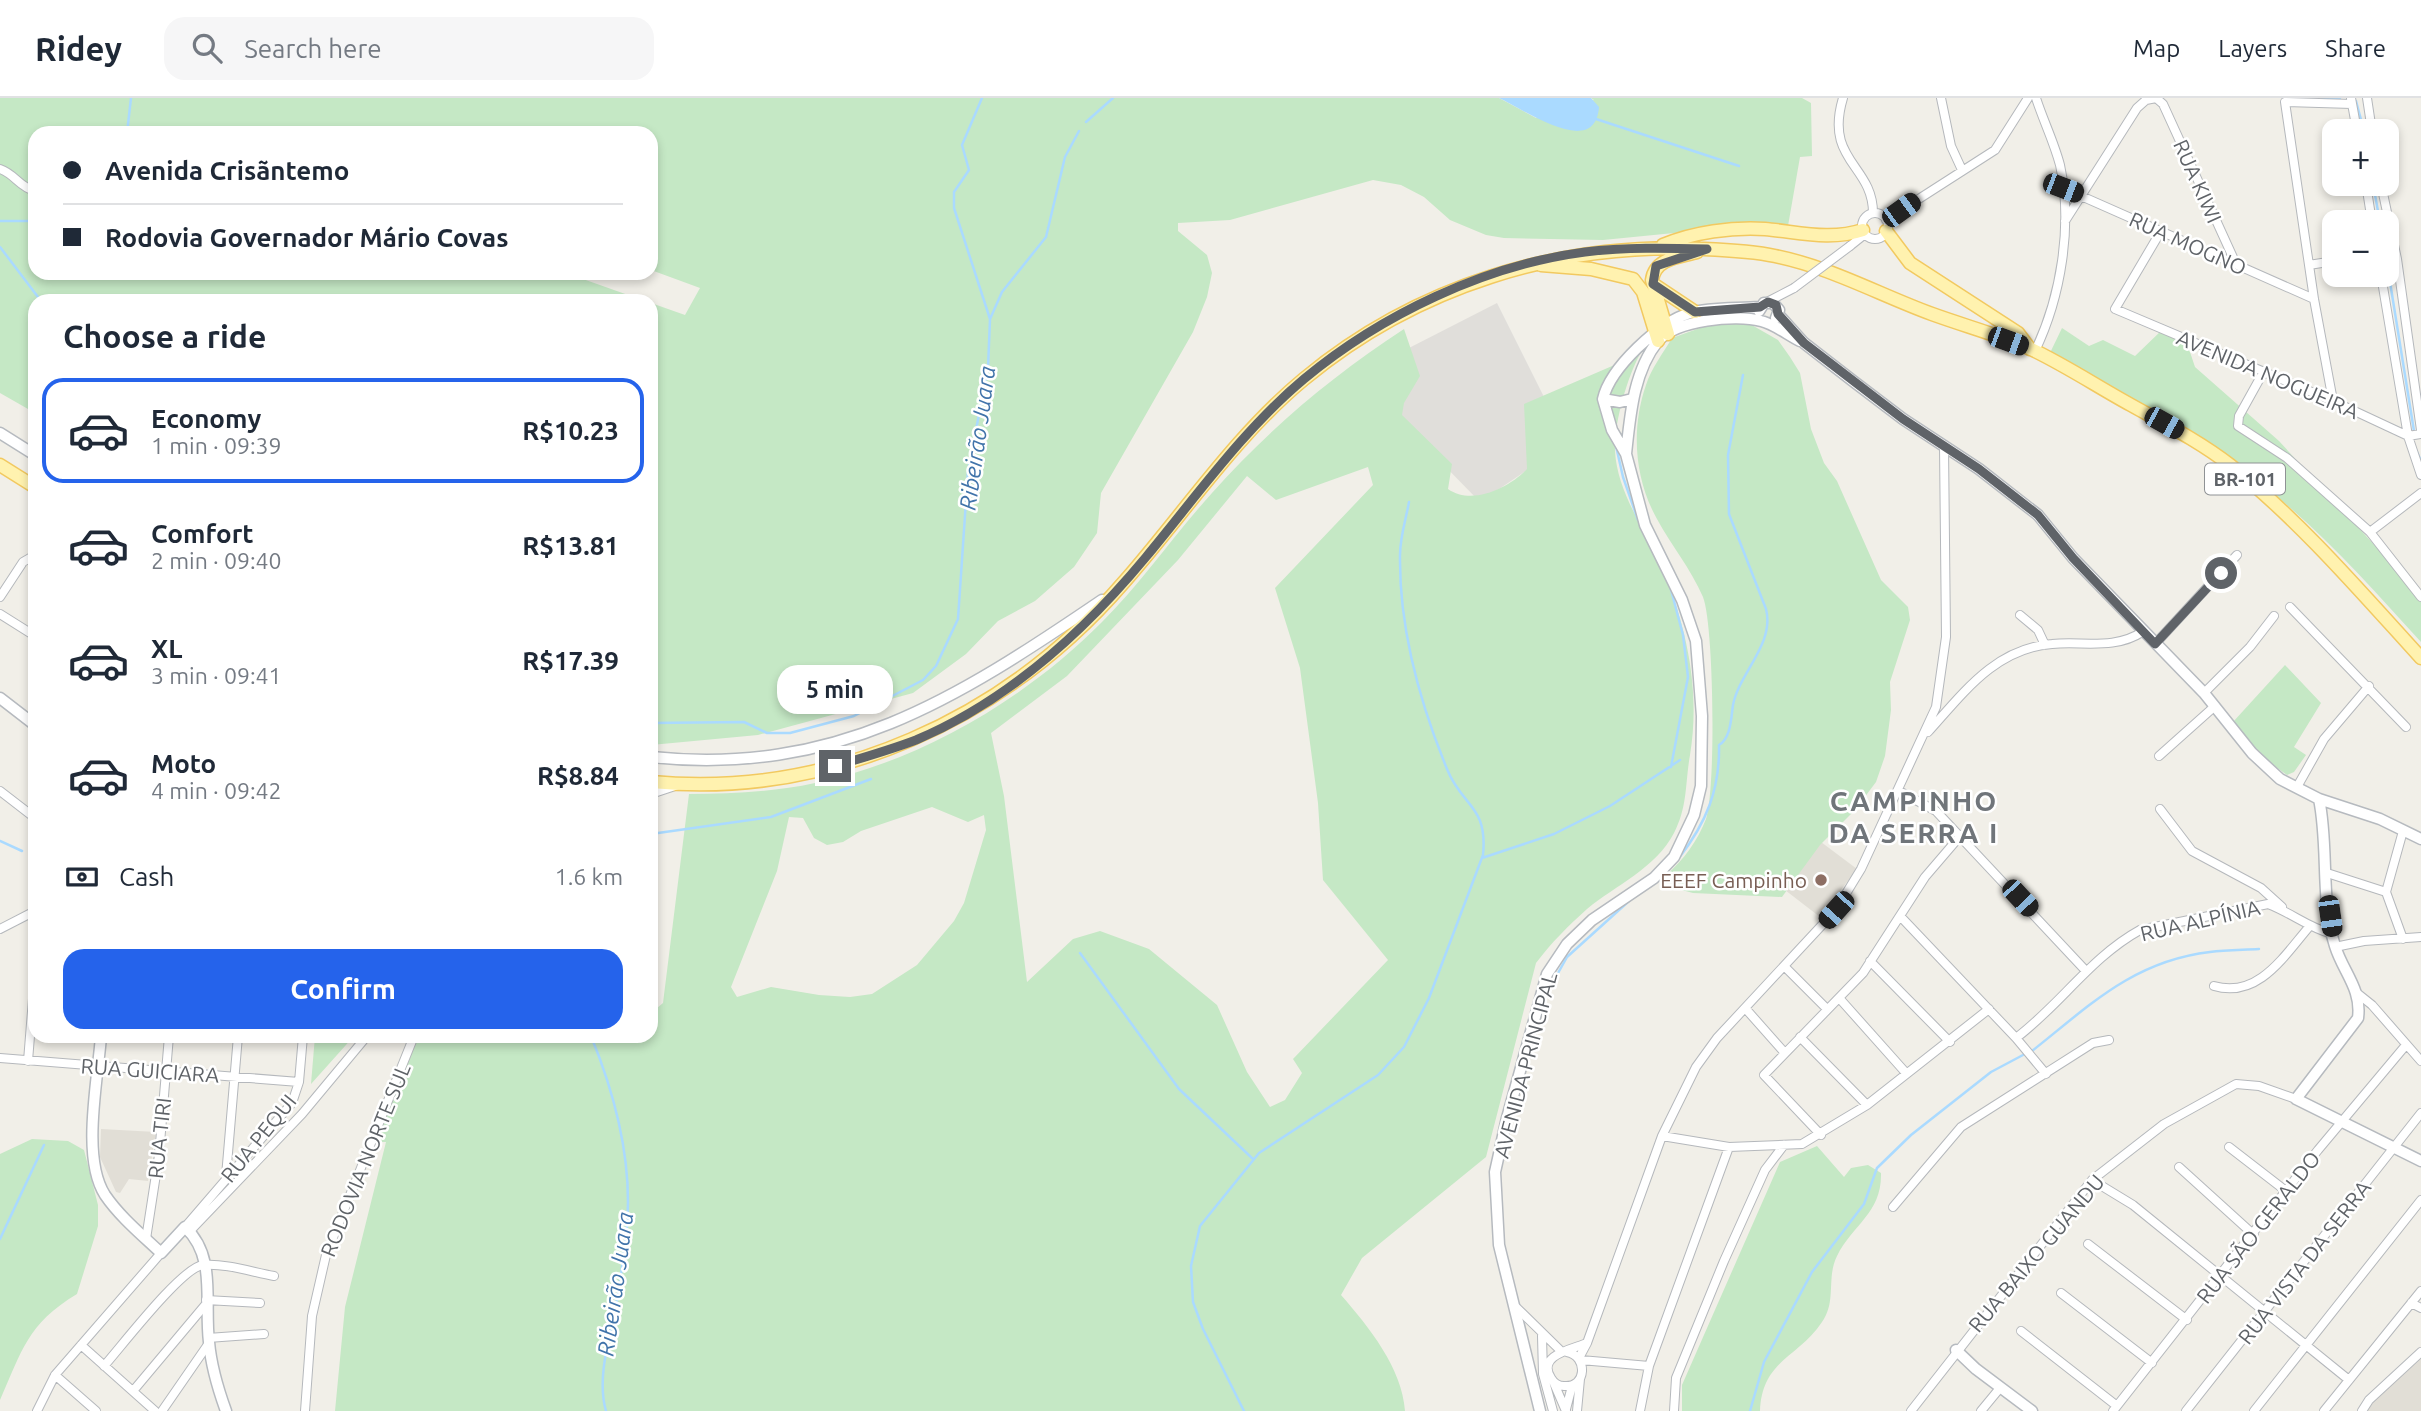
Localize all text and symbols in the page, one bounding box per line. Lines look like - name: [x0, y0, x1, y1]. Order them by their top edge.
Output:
- search box: [164, 17, 654, 80]
- icon: search: [188, 29, 226, 67]
- text: Ridey: [35, 30, 122, 67]
- text: Search here: [244, 34, 382, 63]
- text: Map: [2133, 35, 2180, 62]
- text: Layers: [2218, 35, 2287, 62]
- text: Share: [2325, 35, 2386, 62]
- map controls: [2322, 119, 2399, 287]
- button: +: [2322, 119, 2399, 196]
- street label: RUA KIWI: [2169, 136, 2227, 226]
- text: Avenida Crisãntemo: [105, 156, 349, 185]
- car: [2040, 171, 2087, 205]
- car: [1878, 189, 1925, 231]
- street label: RUA MOGNO: [2126, 206, 2250, 280]
- button: −: [2322, 210, 2399, 287]
- text: Rodovia Governador Mário Covas: [105, 223, 508, 252]
- text: Choose a ride: [63, 318, 266, 354]
- car: [1985, 324, 2032, 358]
- street label: AVENIDA NOGUEIRA: [2173, 325, 2363, 423]
- water label: Ribeirão Juara: [955, 364, 999, 512]
- icon: car: [67, 399, 130, 462]
- text: Economy: [151, 404, 261, 433]
- car: [2141, 404, 2188, 442]
- text: R$10.23: [522, 416, 619, 445]
- text: 1 min · 09:39: [151, 433, 282, 458]
- road number: BR-101: [2205, 464, 2285, 494]
- icon: car: [67, 514, 130, 577]
- text: Comfort: [151, 519, 254, 548]
- text: R$13.81: [522, 531, 619, 560]
- text: 2 min · 09:40: [151, 548, 282, 573]
- route start: [2205, 557, 2237, 589]
- icon: car: [67, 629, 130, 692]
- text: XL: [151, 634, 182, 663]
- text: R$17.39: [522, 646, 619, 675]
- text: 3 min · 09:41: [151, 663, 282, 688]
- callout: 5 min: [777, 664, 893, 714]
- text: 5 min: [806, 677, 864, 702]
- icon: car: [67, 744, 130, 807]
- text: Moto: [151, 749, 216, 778]
- route end: [819, 750, 851, 782]
- text: R$8.84: [537, 761, 619, 790]
- text: 4 min · 09:42: [151, 778, 282, 803]
- district label: CAMPINHO DA SERRA I: [1828, 785, 2000, 848]
- icon: cash: [63, 858, 101, 896]
- text: Cash: [119, 862, 174, 891]
- text: 1.6 km: [555, 864, 623, 889]
- place label: EEEF Campinho: [1660, 868, 1807, 892]
- marker: EEEF Campinho: [1813, 872, 1829, 888]
- car: [1998, 875, 2043, 921]
- car: [1815, 887, 1858, 933]
- street label: RUA ALPÍNIA: [2138, 894, 2263, 945]
- car: [2317, 894, 2344, 938]
- button: Confirm: [63, 949, 623, 1029]
- street label: AVENIDA PRINCIPAL: [1489, 969, 1561, 1161]
- street label: RUA GUICIARA: [80, 1053, 220, 1087]
- street label: RODOVIA NORTE SUL: [315, 1060, 415, 1260]
- street label: RUA PEQUI: [215, 1089, 301, 1187]
- street label: RUA TIRI: [143, 1096, 175, 1180]
- street label: RUA SÃO GERALDO: [2191, 1146, 2325, 1308]
- street label: RUA BAIXO GUANDU: [1963, 1169, 2109, 1337]
- street label: RUA VISTA DA SERRA: [2233, 1175, 2375, 1349]
- water label: Ribeirão Juara: [593, 1210, 637, 1358]

